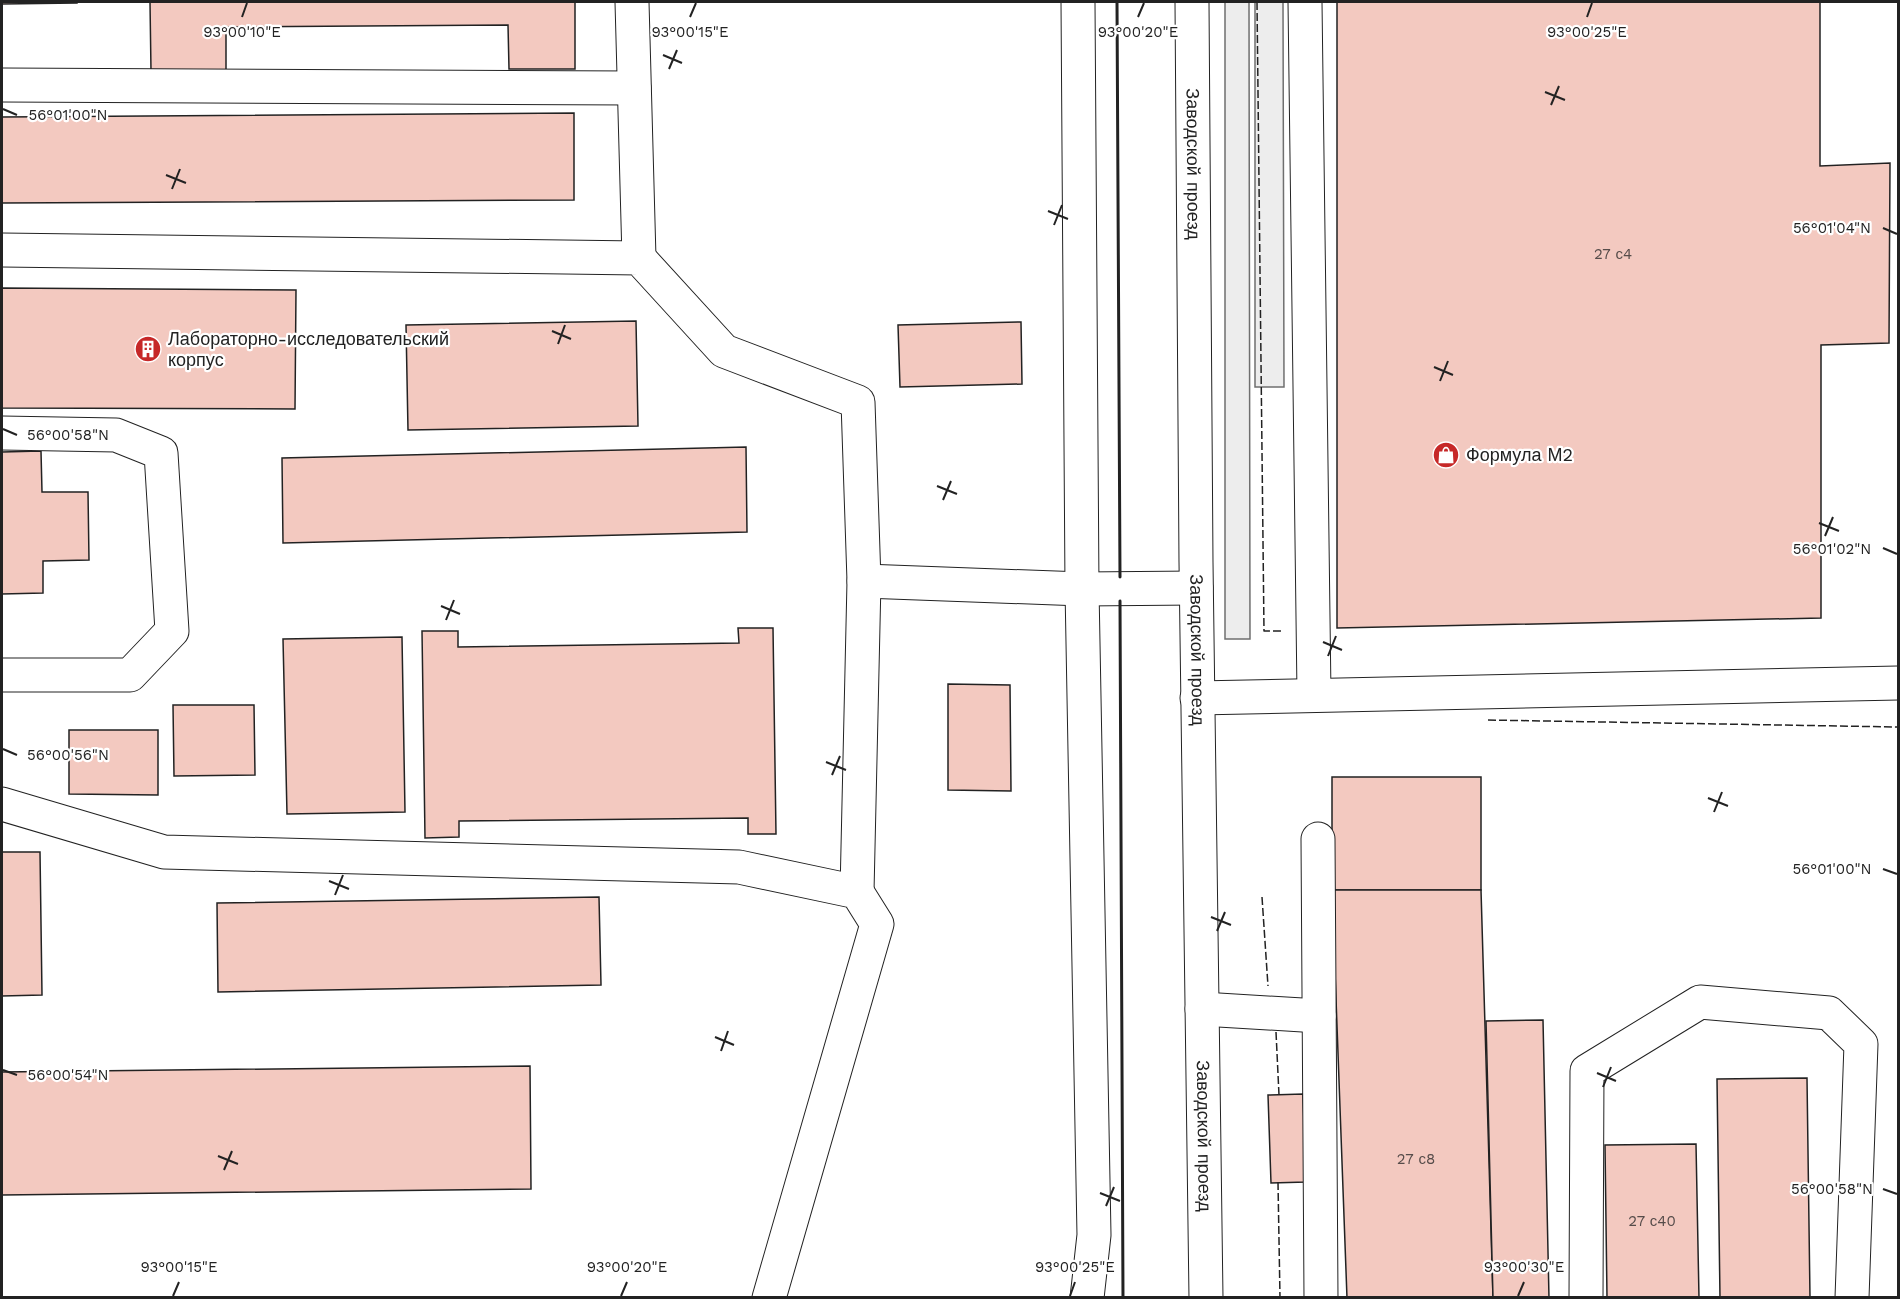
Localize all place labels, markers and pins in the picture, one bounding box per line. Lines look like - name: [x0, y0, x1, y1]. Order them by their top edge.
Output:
- place label: Лабораторно-исследовательский корпус: [168, 328, 449, 370]
- building icon: Лабораторно-исследовательский корпус: [133, 334, 163, 364]
- shop icon: Формула М2: [1431, 440, 1461, 470]
- place label: Формула М2: [1466, 444, 1573, 465]

